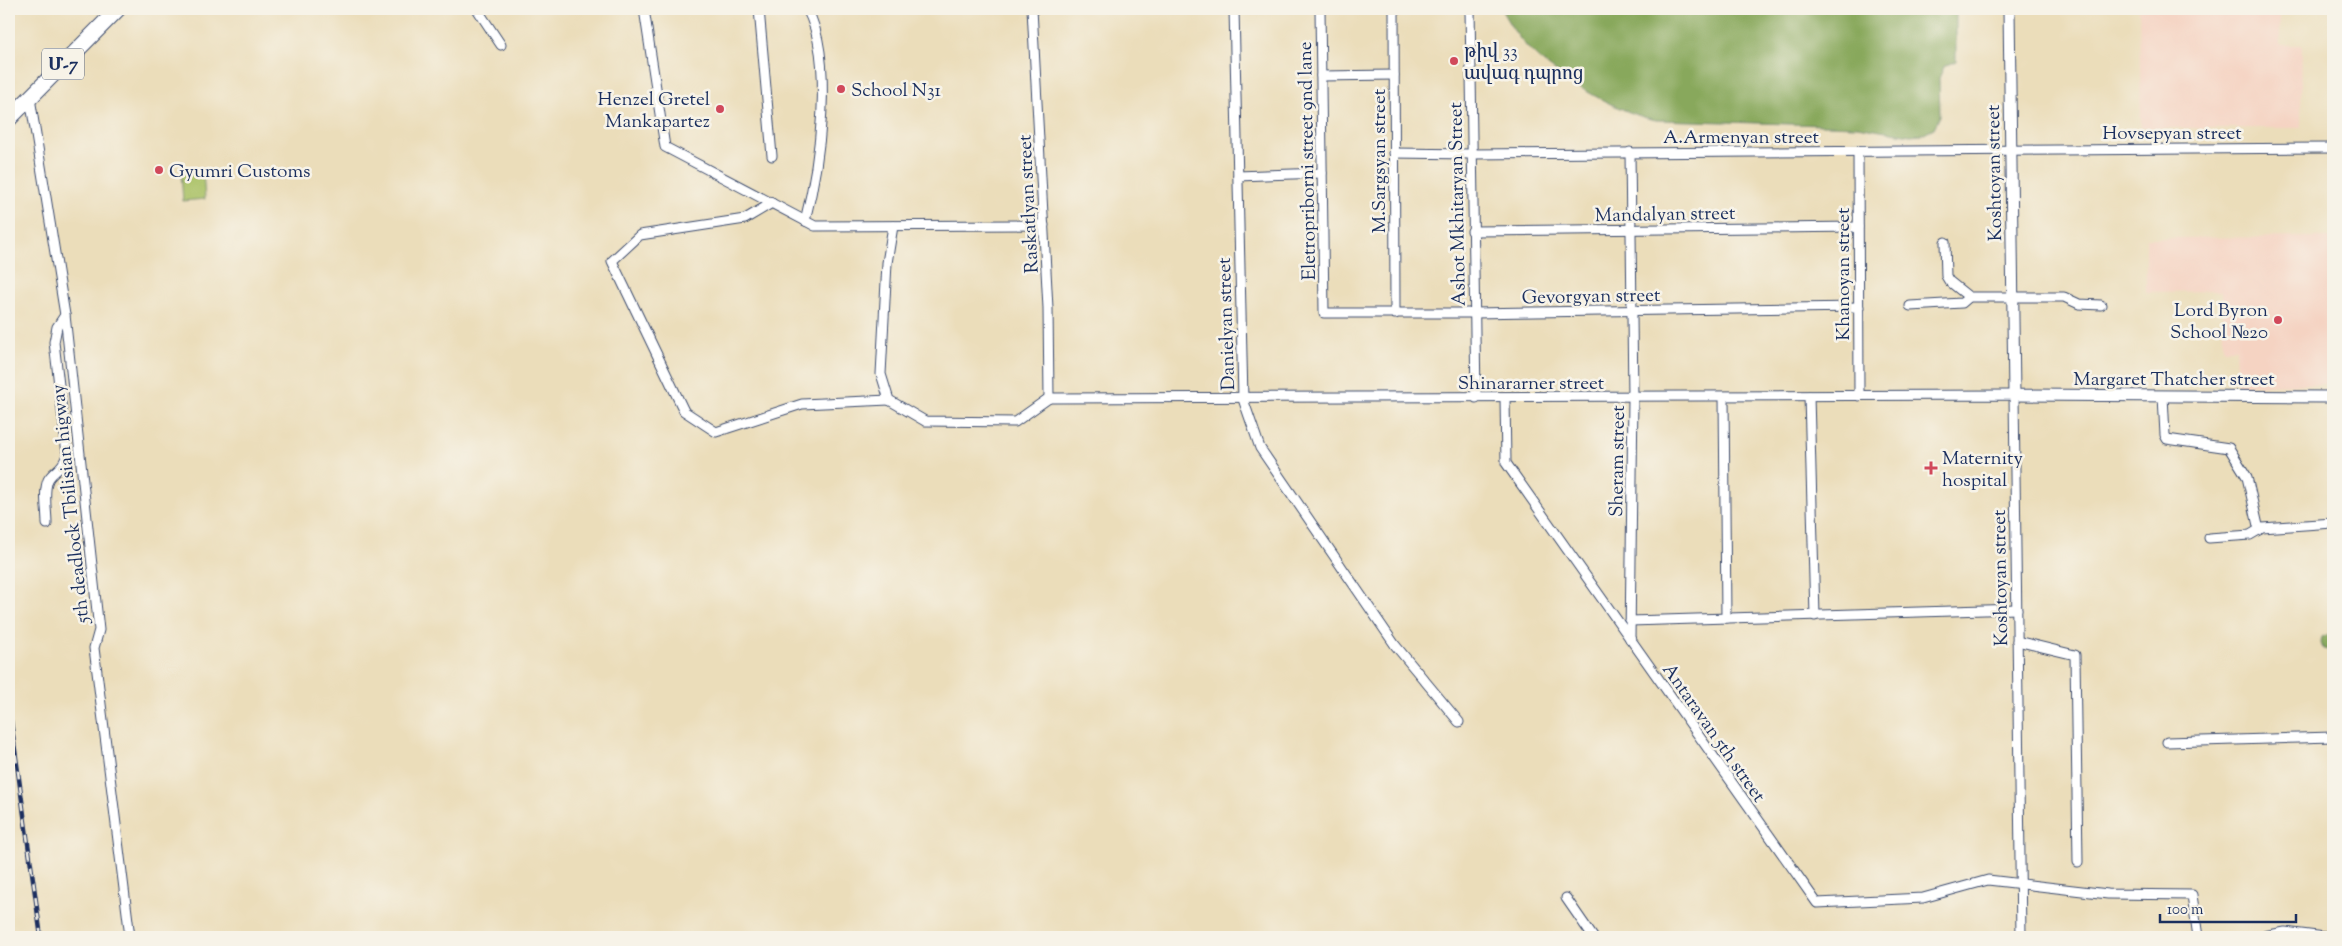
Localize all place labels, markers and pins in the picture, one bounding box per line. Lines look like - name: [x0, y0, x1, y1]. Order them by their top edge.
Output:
- place label: թիվ 33 ավագ դպրոց: [1464, 39, 1584, 88]
- marker: թիվ 33 ավագ դպրոց: [1448, 55, 1460, 67]
- place label: School N31: [851, 78, 942, 105]
- marker: School N31: [835, 83, 847, 95]
- place label: Henzel Gretel Mankapartez: [598, 87, 710, 136]
- marker: Henzel Gretel Mankapartez: [714, 103, 726, 115]
- place label: Gyumri Customs: [169, 159, 311, 186]
- marker: Gyumri Customs: [153, 164, 165, 176]
- place label: Lord Byron School №20: [2170, 298, 2268, 347]
- marker: Lord Byron School №20: [2272, 314, 2284, 326]
- place label: Maternity hospital: [1942, 446, 2024, 495]
- marker: Maternity hospital: [1924, 461, 1938, 475]

